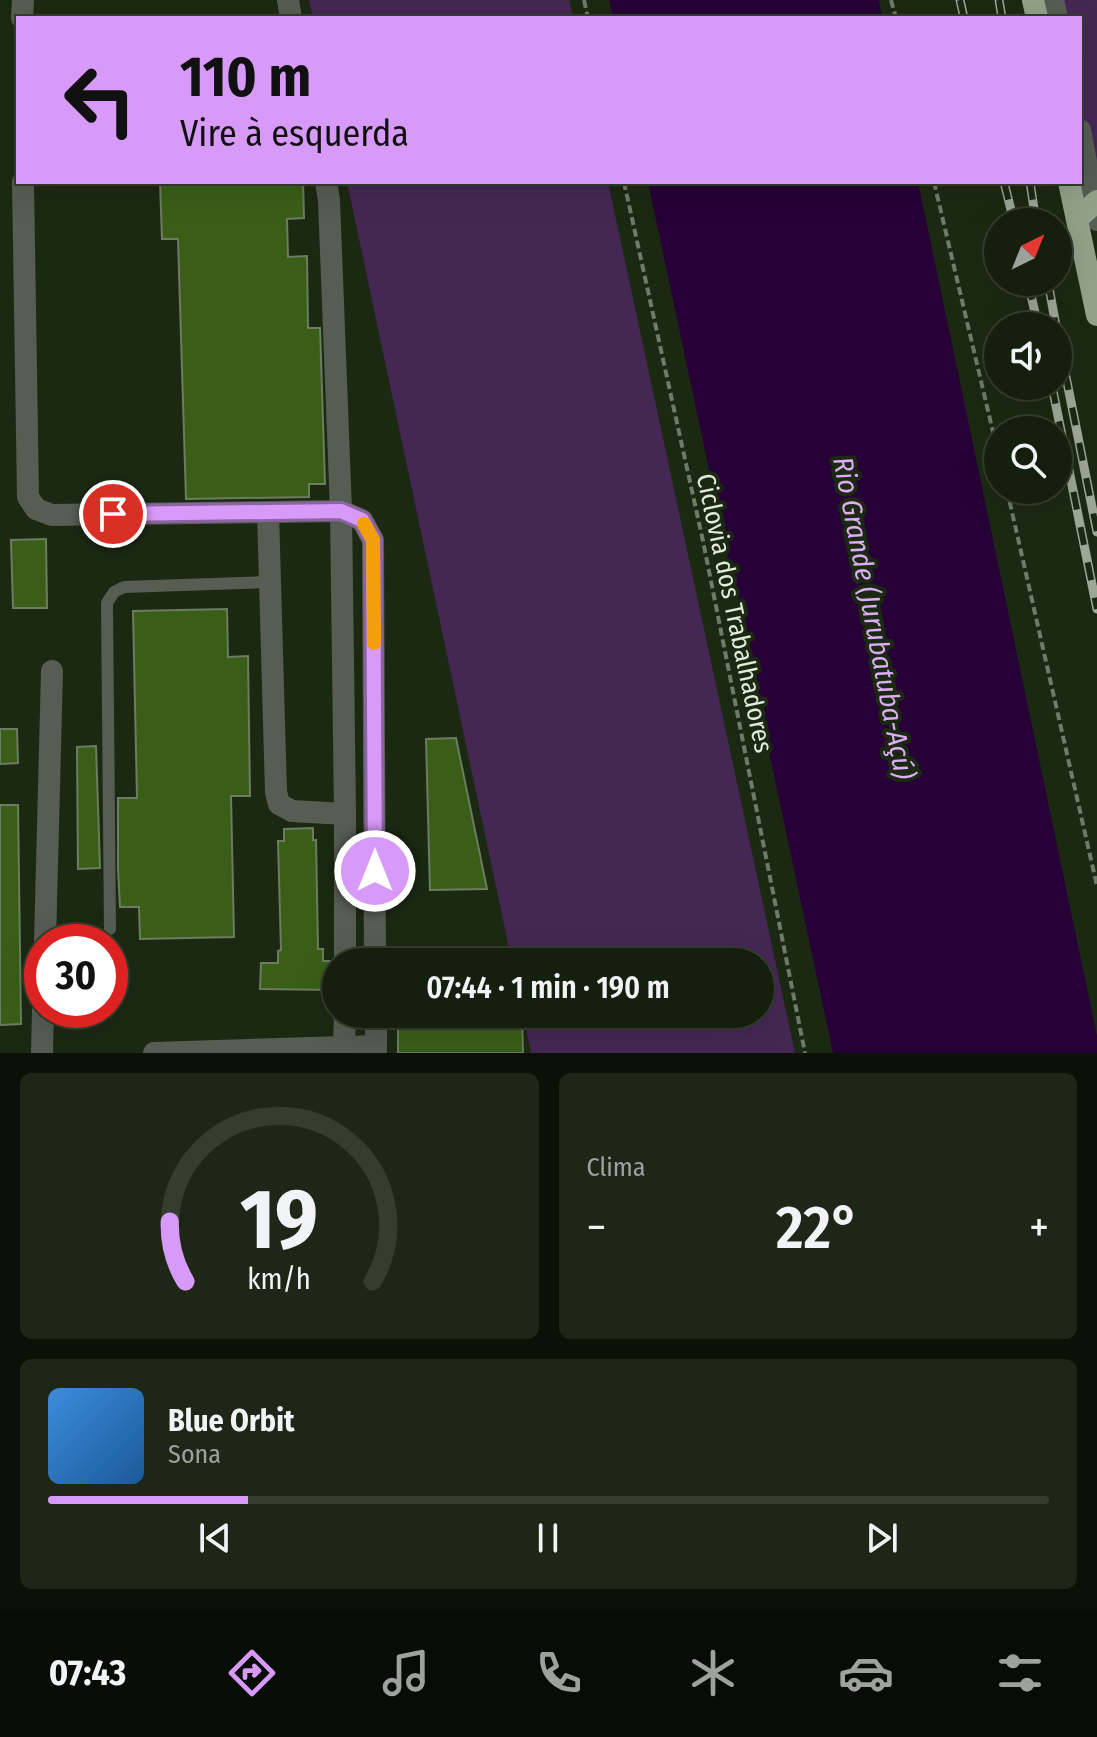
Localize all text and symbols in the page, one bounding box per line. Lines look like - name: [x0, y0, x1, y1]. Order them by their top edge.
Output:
- text: 110 m: [180, 44, 311, 111]
- icon: left: [48, 48, 152, 152]
- text: Vire à esquerda: [180, 112, 409, 156]
- north arrow: [984, 208, 1072, 296]
- map controls: [984, 208, 1072, 504]
- button: sound: [984, 312, 1072, 400]
- button: search: [984, 416, 1072, 504]
- water label: Rio Grande (Jurubatuba-Açú): [826, 454, 921, 782]
- street label: Ciclovia dos Trabalhadores: [690, 471, 779, 755]
- pin: [79, 480, 147, 548]
- icon: arrive: [91, 492, 135, 536]
- position arrow: [333, 829, 417, 913]
- speed limit sign: 30: [24, 924, 128, 1028]
- text: 07:44 · 1 min · 190 m: [426, 970, 670, 1006]
- text: Clima: [587, 1152, 646, 1183]
- text: 19: [240, 1170, 318, 1270]
- text: 22°: [776, 1192, 859, 1264]
- text: −: [587, 1201, 606, 1254]
- text: +: [1029, 1201, 1049, 1254]
- text: km/h: [247, 1262, 311, 1297]
- text: Blue Orbit: [168, 1403, 294, 1439]
- text: Sona: [168, 1439, 221, 1470]
- icon: previous: [193, 1516, 237, 1560]
- icon: pause: [526, 1516, 570, 1560]
- icon: next: [860, 1516, 904, 1560]
- icon: directions: [224, 1645, 280, 1701]
- icon: music: [378, 1645, 434, 1701]
- icon: phone: [531, 1645, 587, 1701]
- icon: climate: [685, 1645, 741, 1701]
- icon: car: [838, 1645, 894, 1701]
- icon: filters: [992, 1645, 1048, 1701]
- text: 07:43: [49, 1651, 126, 1695]

